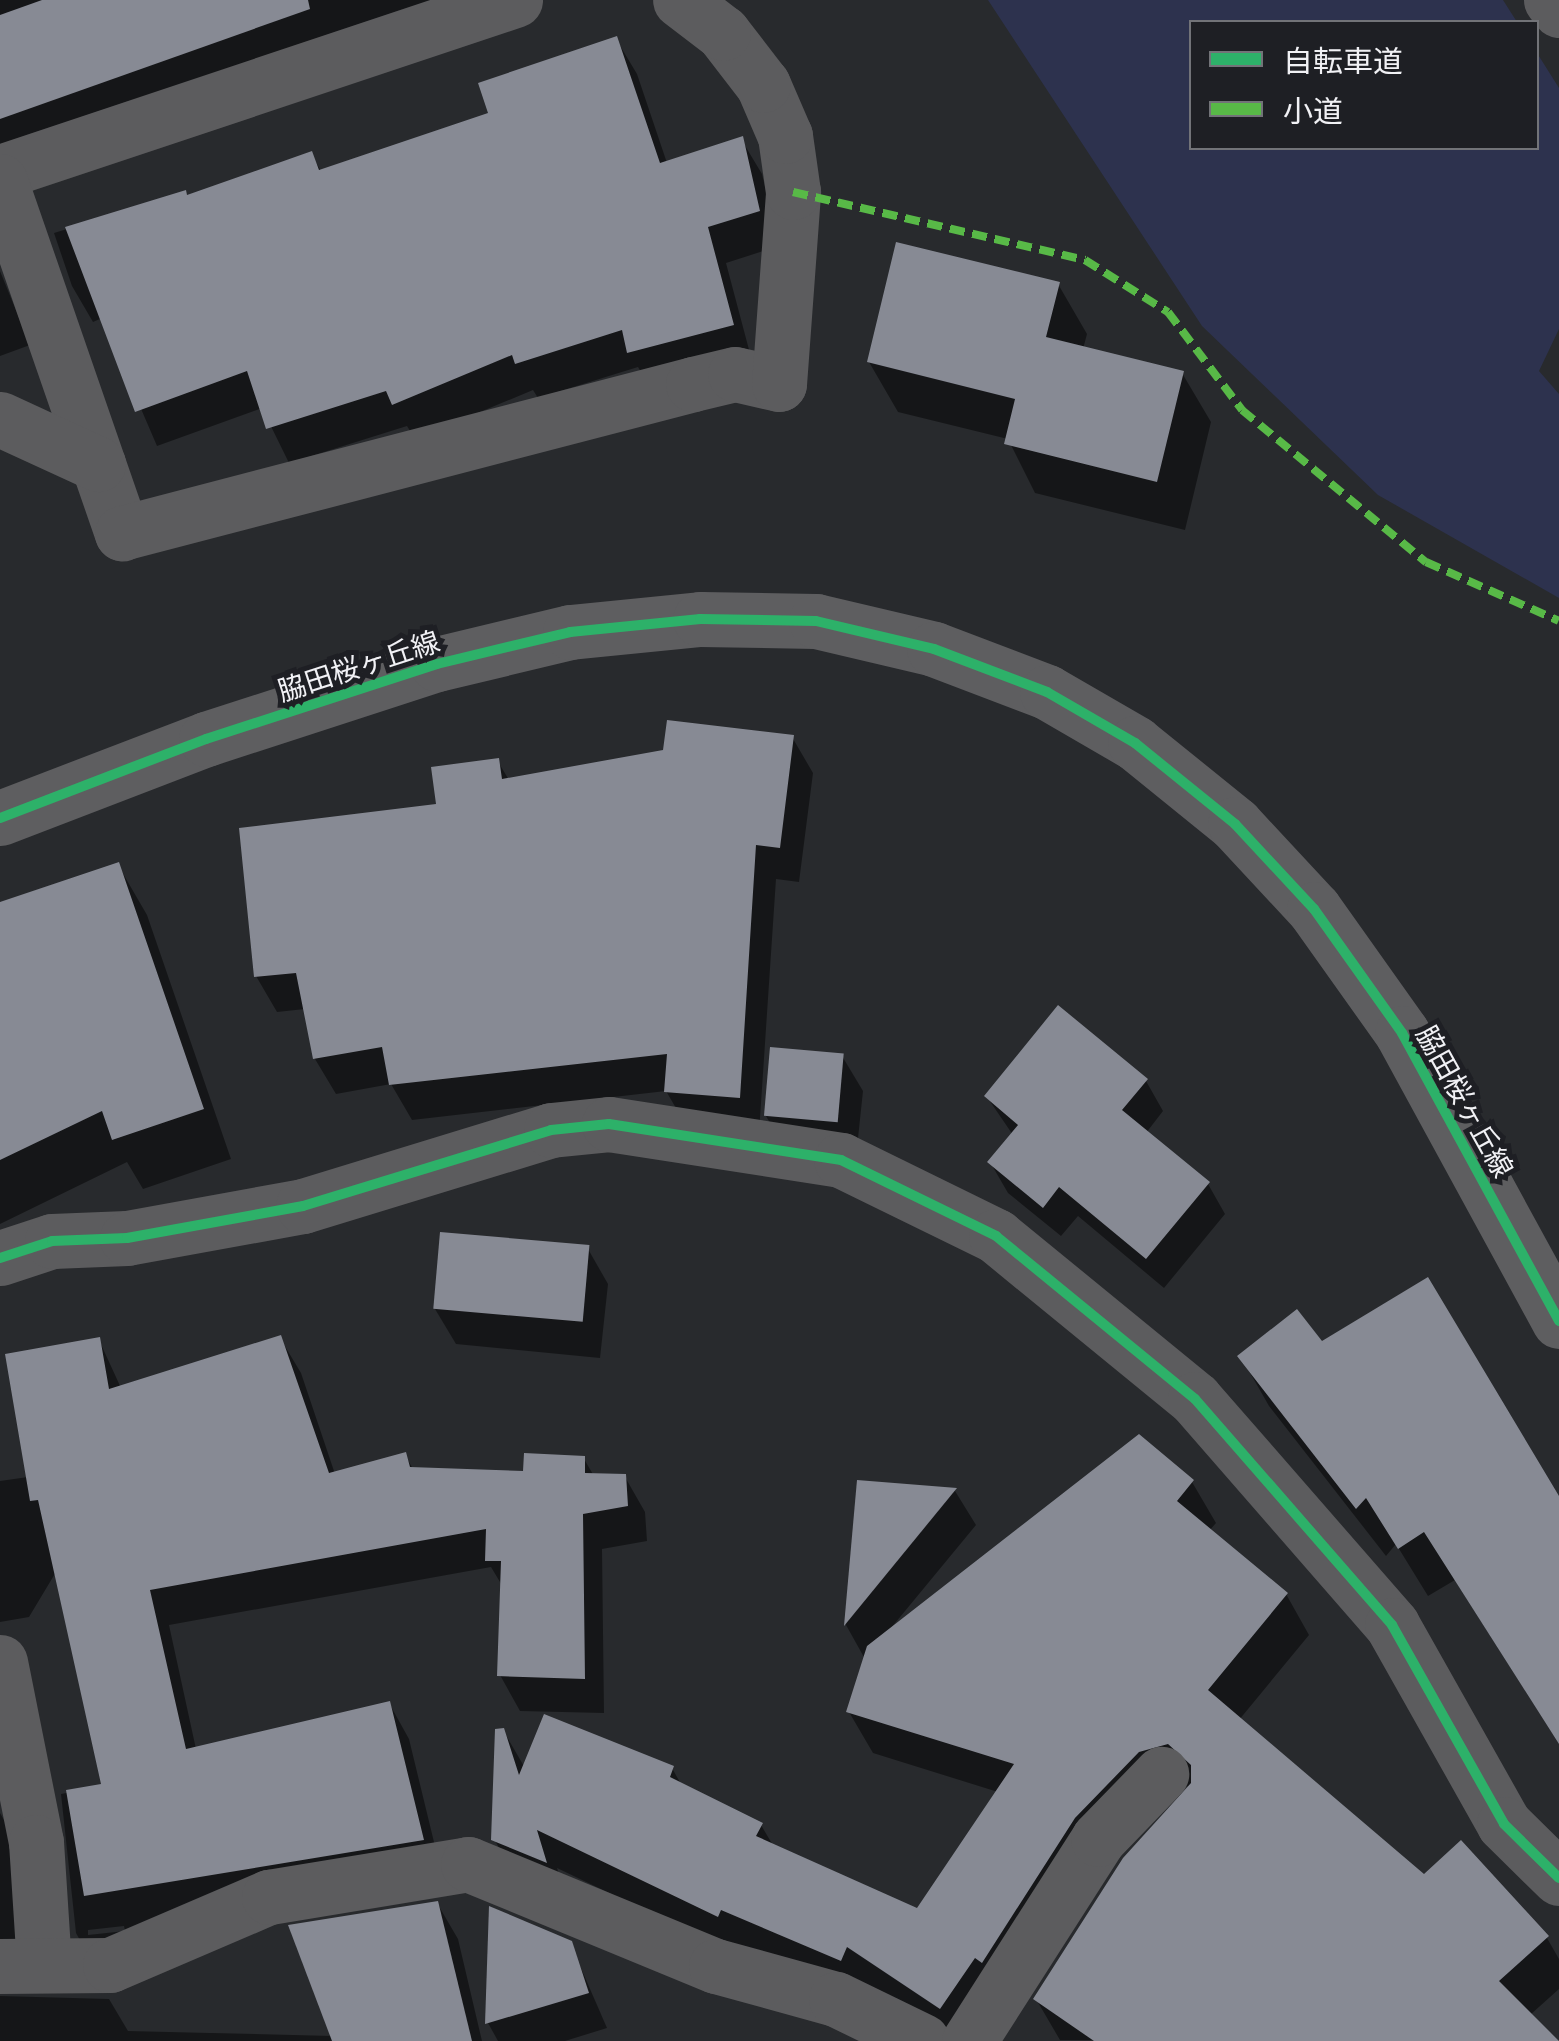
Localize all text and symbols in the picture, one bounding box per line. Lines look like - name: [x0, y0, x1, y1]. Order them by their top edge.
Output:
- legend: [1189, 20, 1539, 150]
- text: 自転車道: [1283, 44, 1403, 79]
- text: 小道: [1283, 94, 1343, 129]
- street label: 脇田桜ヶ丘線: [274, 625, 444, 709]
- street label: 脇田桜ヶ丘線: [1409, 1020, 1519, 1184]

